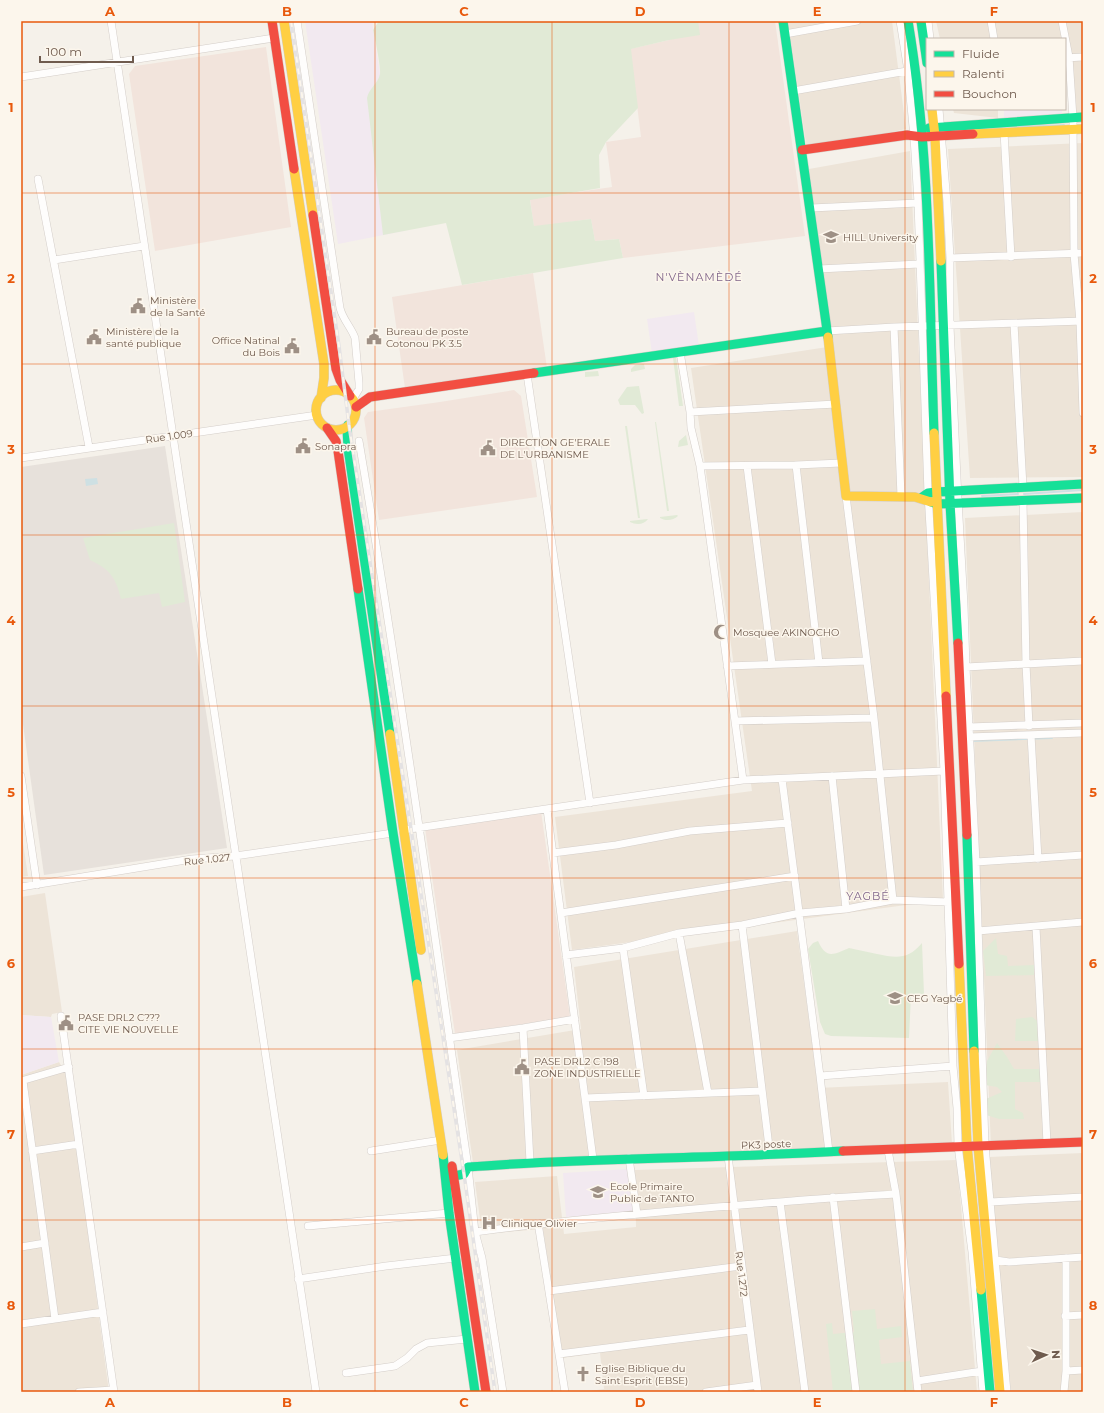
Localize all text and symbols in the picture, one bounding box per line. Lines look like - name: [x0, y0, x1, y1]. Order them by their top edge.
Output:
- text: A: [104, 3, 116, 19]
- text: B: [282, 3, 292, 19]
- text: C: [459, 3, 469, 19]
- text: D: [635, 3, 646, 19]
- text: E: [813, 3, 822, 19]
- text: F: [990, 3, 998, 19]
- scale bar: [40, 38, 133, 64]
- legend: [926, 38, 1066, 110]
- text: 100 m: [46, 44, 82, 59]
- text: Fluide: [962, 46, 1000, 61]
- text: Ralenti: [962, 66, 1004, 81]
- text: Bouchon: [962, 86, 1017, 101]
- text: 1: [8, 99, 14, 115]
- text: 1: [1090, 99, 1096, 115]
- school or university icon: HILL University: [822, 228, 840, 246]
- place label: HILL University: [843, 231, 918, 244]
- text: 2: [7, 270, 15, 286]
- district label: N'VÈNAMÈDÉ: [655, 270, 743, 284]
- text: 2: [1089, 270, 1097, 286]
- place label: Ministère de la Santé: [150, 294, 205, 319]
- public building icon: Ministère de la Santé: [129, 297, 147, 315]
- place label: Ministère de la santé publique: [106, 325, 181, 350]
- place label: Bureau de poste Cotonou PK 3.5: [386, 325, 469, 350]
- public building icon: Ministère de la santé publique: [85, 328, 103, 346]
- public building icon: Bureau de poste Cotonou PK 3.5: [365, 328, 383, 346]
- place label: Office Natinal du Bois: [212, 334, 280, 359]
- public building icon: Office Natinal du Bois: [283, 337, 301, 355]
- street label: Rue 1.009: [145, 427, 194, 446]
- place label: DIRECTION GE'ERALE DE L'URBANISME: [500, 436, 610, 461]
- public building icon: Sonapra: [294, 437, 312, 455]
- public building icon: DIRECTION GE'ERALE DE L'URBANISME: [479, 439, 497, 457]
- place label: Sonapra: [315, 440, 356, 453]
- text: 3: [6, 441, 15, 457]
- text: 3: [1088, 441, 1097, 457]
- text: 4: [7, 612, 16, 628]
- text: 4: [1089, 612, 1098, 628]
- mosque icon: Mosquee AKINOCHO: [712, 623, 730, 641]
- place label: Mosquee AKINOCHO: [733, 626, 839, 639]
- text: 5: [7, 784, 15, 800]
- text: 5: [1089, 784, 1097, 800]
- street label: Rue 1.027: [183, 851, 231, 868]
- district label: YAGBÉ: [846, 889, 890, 903]
- text: 6: [7, 955, 16, 971]
- text: 6: [1089, 955, 1098, 971]
- school or university icon: CEG Yagbé: [886, 989, 904, 1007]
- place label: CEG Yagbé: [907, 992, 962, 1005]
- place label: PASE DRL2 C??? CITE VIE NOUVELLE: [78, 1011, 179, 1036]
- public building icon: PASE DRL2 C??? CITE VIE NOUVELLE: [57, 1014, 75, 1032]
- place label: PASE DRL2 C 198 ZONE INDUSTRIELLE: [534, 1055, 641, 1080]
- public building icon: PASE DRL2 C 198 ZONE INDUSTRIELLE: [513, 1058, 531, 1076]
- text: 7: [7, 1126, 15, 1142]
- text: 7: [1089, 1126, 1097, 1142]
- street label: PK3 poste: [741, 1137, 791, 1152]
- place label: Ecole Primaire Public de TANTO: [610, 1180, 694, 1205]
- school or university icon: Ecole Primaire Public de TANTO: [589, 1183, 607, 1201]
- hospital icon: Clinique Olivier: [480, 1214, 498, 1232]
- place label: Clinique Olivier: [501, 1217, 577, 1230]
- street label: Rue 1.272: [732, 1251, 751, 1298]
- text: 8: [7, 1297, 16, 1313]
- text: 8: [1089, 1297, 1098, 1313]
- north arrow: [1026, 1335, 1066, 1375]
- text: N: [1049, 1350, 1063, 1359]
- place label: Eglise Biblique du Saint Esprit (EBSE): [595, 1362, 688, 1387]
- church icon: Eglise Biblique du Saint Esprit (EBSE): [574, 1365, 592, 1383]
- text: A: [104, 1394, 116, 1410]
- text: B: [282, 1394, 292, 1410]
- text: C: [459, 1394, 469, 1410]
- text: D: [635, 1394, 646, 1410]
- text: E: [813, 1394, 822, 1410]
- text: F: [990, 1394, 998, 1410]

